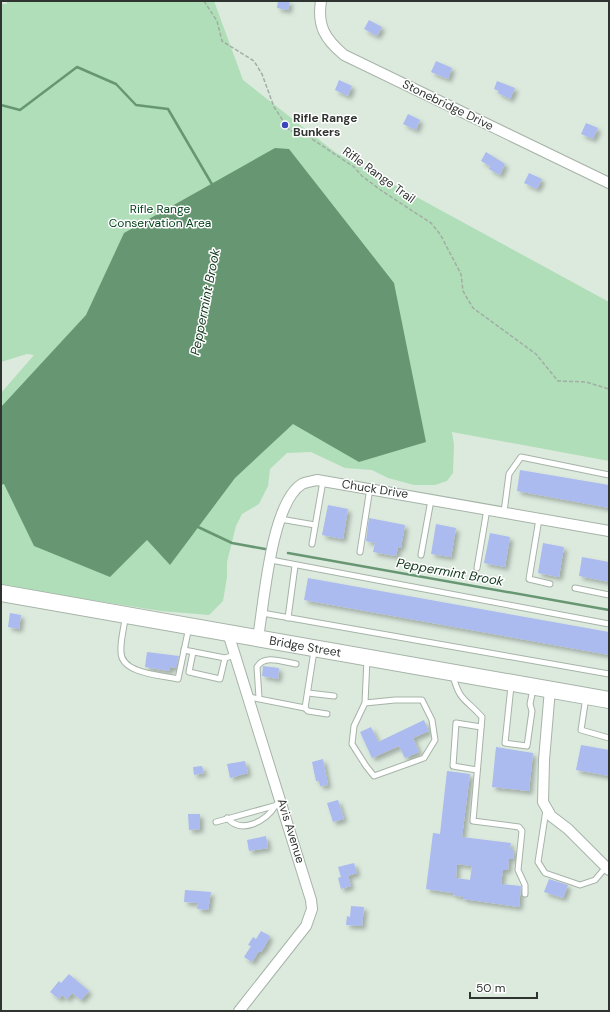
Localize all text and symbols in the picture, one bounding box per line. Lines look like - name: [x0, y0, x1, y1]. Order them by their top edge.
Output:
- street label: Stonebridge Drive: [400, 76, 496, 134]
- place label: Rifle Range Bunkers: [293, 110, 357, 140]
- marker: Rifle Range Bunkers: [280, 120, 290, 130]
- street label: Rifle Range Trail: [339, 143, 419, 207]
- park label: Rifle Range Conservation Area: [109, 201, 211, 231]
- water label: Peppermint Brook: [186, 247, 224, 357]
- street label: Chuck Drive: [341, 476, 409, 502]
- water label: Peppermint Brook: [395, 554, 505, 590]
- street label: Bridge Street: [268, 632, 343, 661]
- street label: Avis Avenue: [274, 797, 308, 865]
- scale bar: [470, 974, 537, 1000]
- text: 50 m: [476, 980, 505, 996]

